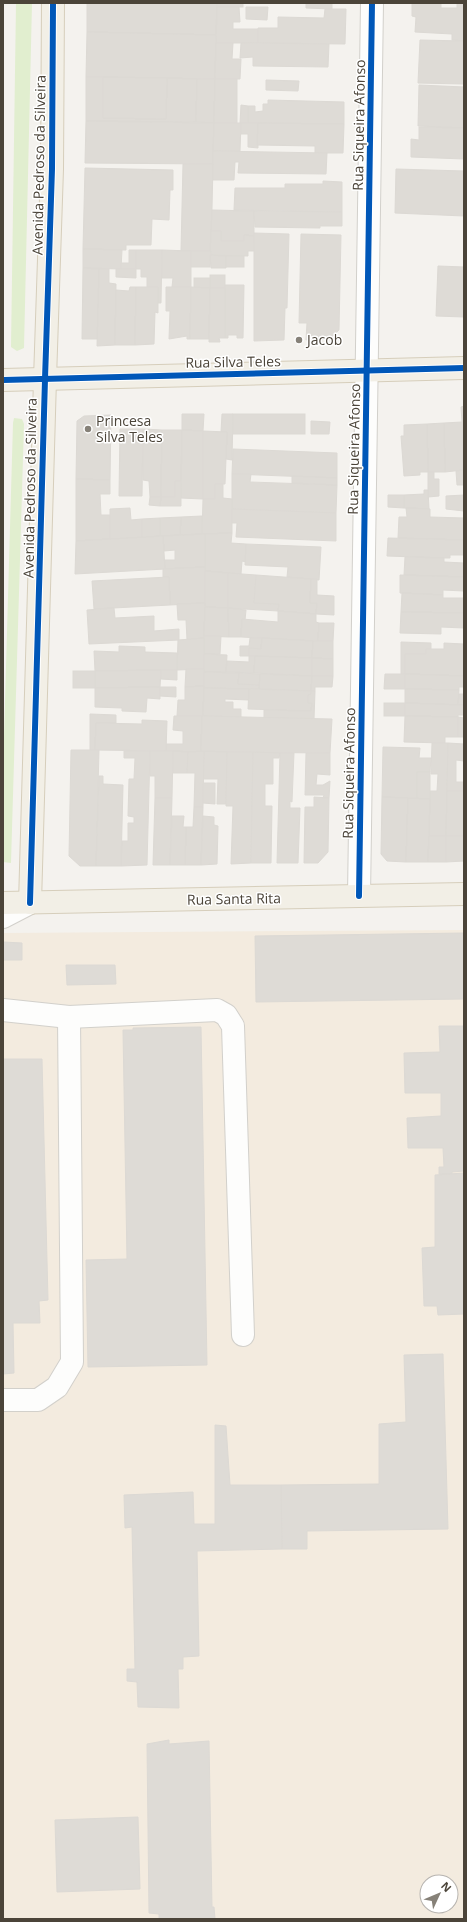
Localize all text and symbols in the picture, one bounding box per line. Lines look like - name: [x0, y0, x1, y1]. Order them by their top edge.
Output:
- street label: Rua Siqueira Afonso: [348, 59, 369, 191]
- street label: Avenida Pedroso da Silveira: [27, 75, 50, 255]
- place label: Jacob: [305, 330, 342, 349]
- marker: Jacob: [294, 335, 304, 345]
- street label: Rua Silva Teles: [185, 351, 281, 372]
- street label: Rua Siqueira Afonso: [343, 383, 364, 515]
- street label: Avenida Pedroso da Silveira: [18, 398, 41, 578]
- place label: Princesa Silva Teles: [96, 411, 163, 446]
- marker: Princesa Silva Teles: [83, 424, 93, 434]
- street label: Rua Siqueira Afonso: [338, 707, 359, 839]
- street label: Rua Santa Rita: [187, 888, 281, 909]
- north arrow: [419, 1874, 459, 1914]
- text: N: [438, 1878, 455, 1895]

